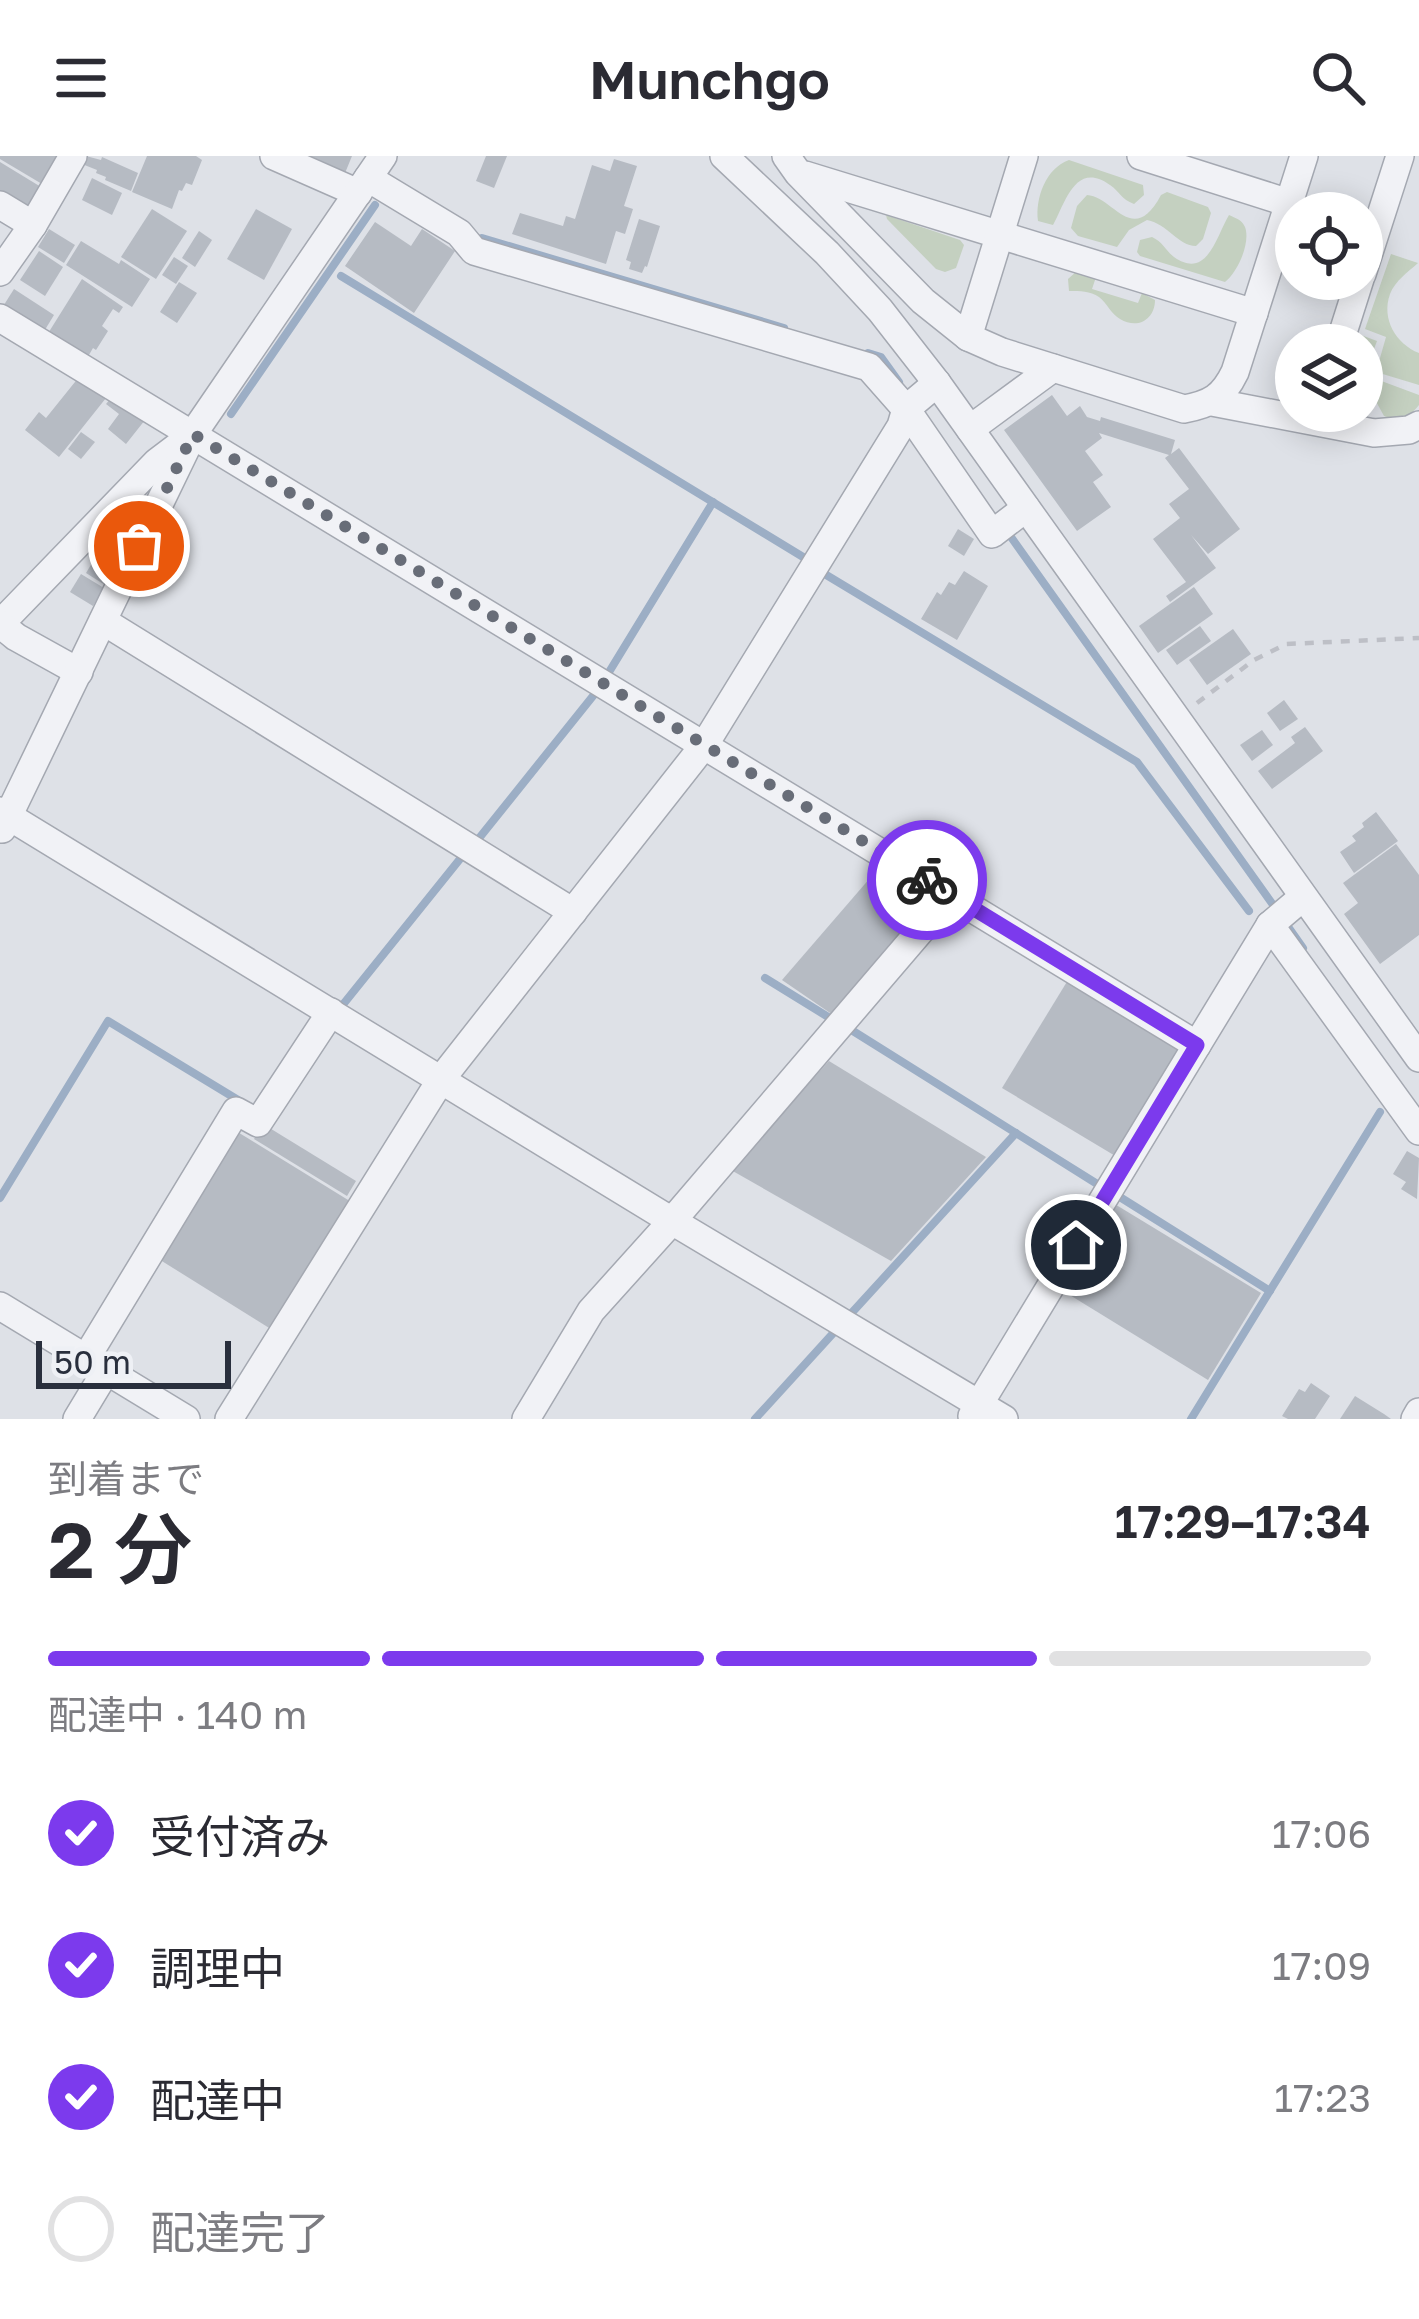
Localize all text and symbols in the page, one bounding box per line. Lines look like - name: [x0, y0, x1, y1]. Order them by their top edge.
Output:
- icon: menu: [48, 45, 114, 111]
- icon: search: [1305, 45, 1371, 111]
- text: Munchgo: [589, 46, 830, 111]
- map controls: [1275, 192, 1383, 432]
- button: locate: [1275, 192, 1383, 300]
- button: layers: [1275, 324, 1383, 432]
- pin: [88, 495, 190, 597]
- icon: bag: [106, 513, 172, 579]
- courier: [867, 820, 987, 940]
- icon: bike: [894, 847, 960, 913]
- pin: [1025, 1194, 1127, 1296]
- icon: home: [1043, 1212, 1109, 1278]
- scale bar: [36, 1335, 231, 1388]
- text: 50 m: [54, 1342, 131, 1381]
- text: 到着まで: [48, 1455, 204, 1502]
- text: 17:29–17:34: [1115, 1494, 1371, 1548]
- text: 2 分: [48, 1502, 192, 1595]
- text: 配達中 · 140 m: [48, 1691, 307, 1738]
- icon: check: [48, 1800, 114, 1866]
- text: 受付済み: [150, 1809, 330, 1863]
- text: 17:06: [1272, 1810, 1371, 1857]
- icon: check: [48, 1932, 114, 1998]
- text: 調理中: [150, 1941, 285, 1995]
- text: 17:09: [1272, 1942, 1371, 1989]
- icon: check: [48, 2064, 114, 2130]
- text: 配達中: [150, 2073, 285, 2127]
- text: 17:23: [1274, 2074, 1371, 2121]
- text: 配達完了: [150, 2205, 330, 2259]

